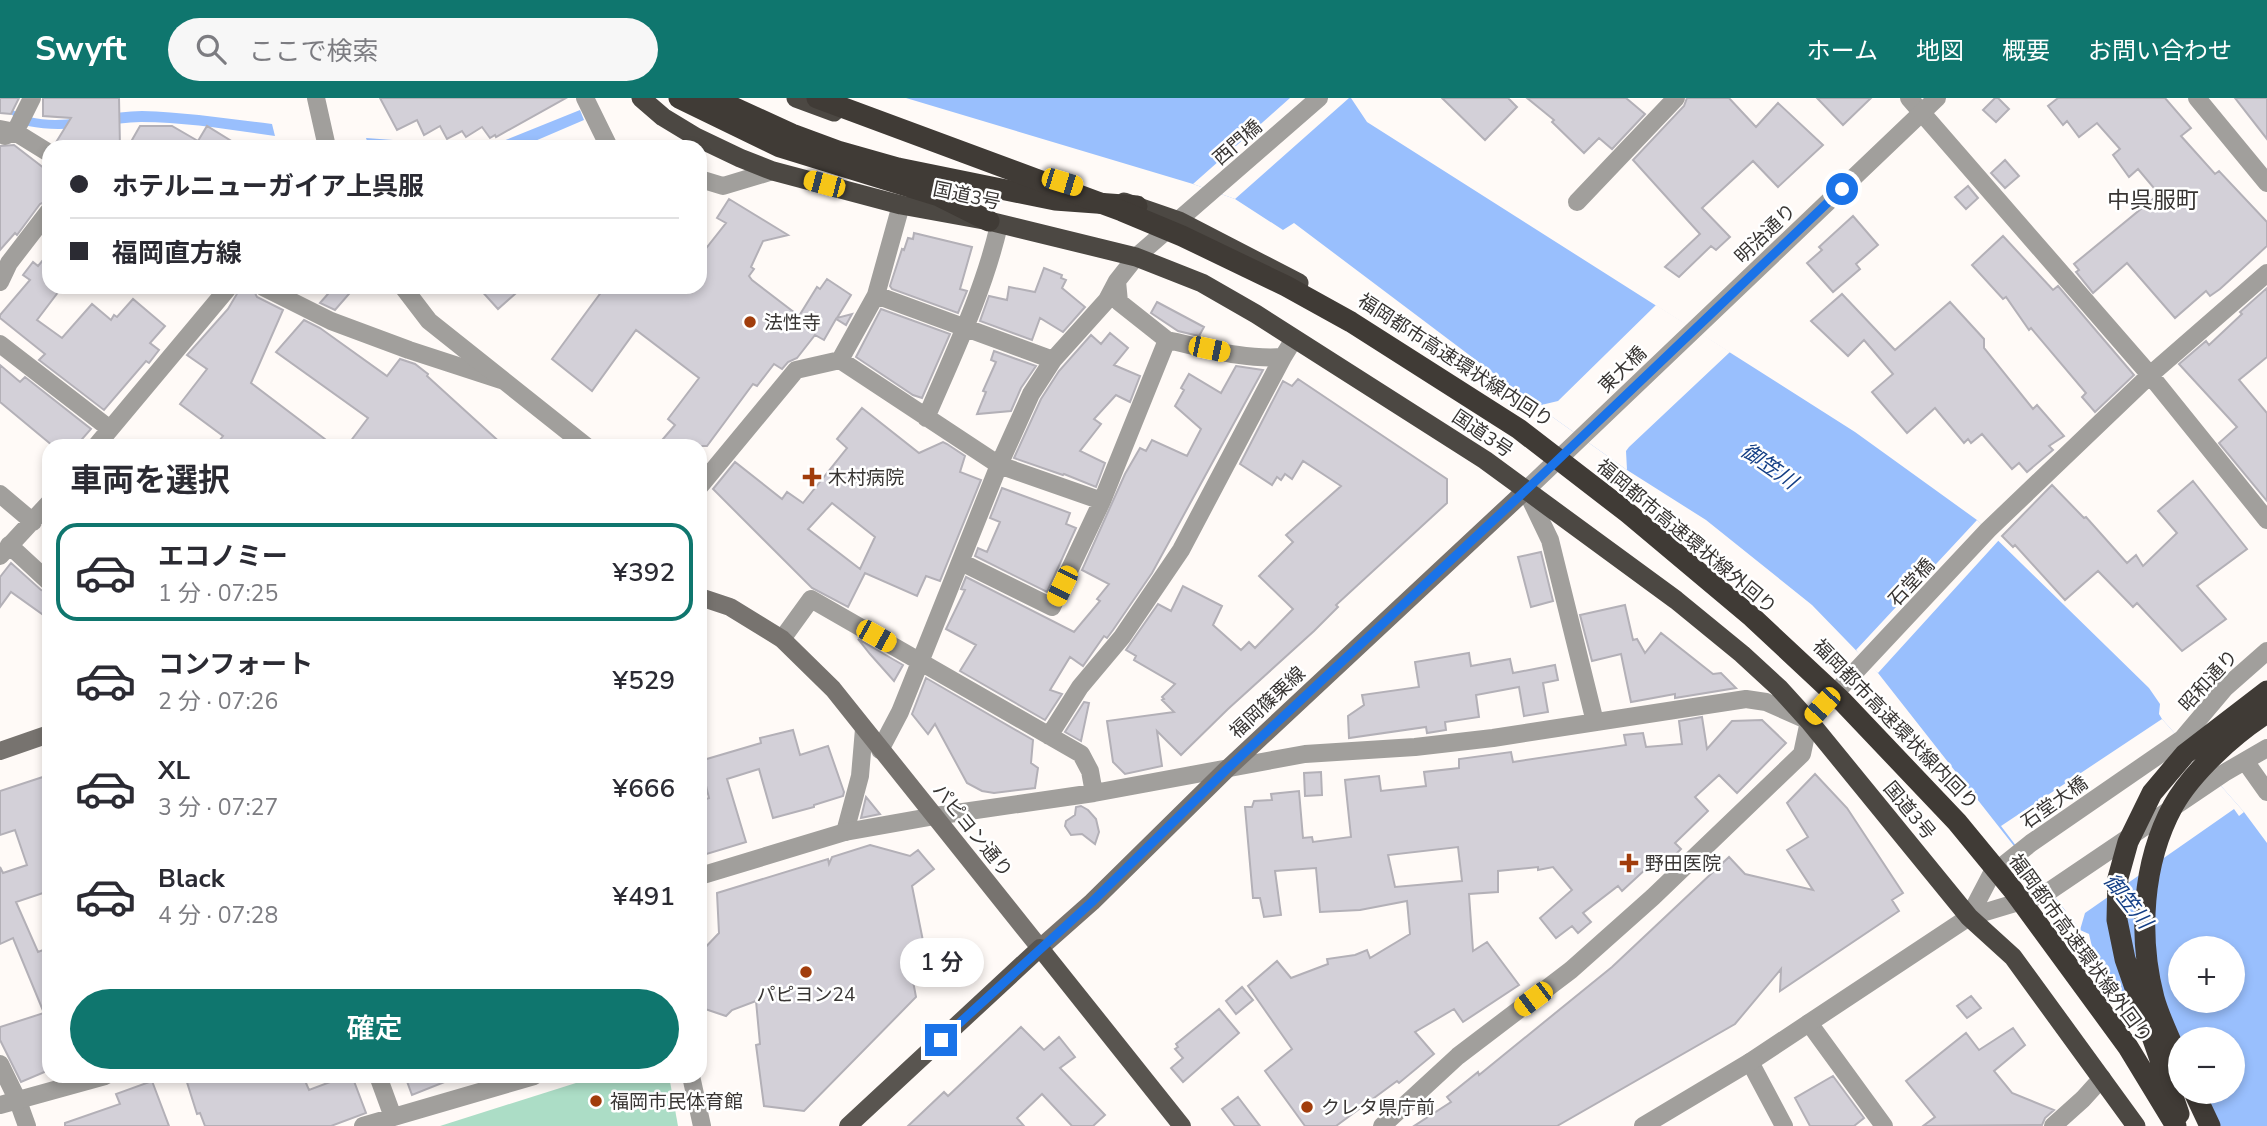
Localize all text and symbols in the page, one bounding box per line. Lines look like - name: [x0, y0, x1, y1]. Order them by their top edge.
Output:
- search box: [168, 18, 658, 81]
- text: Swyft: [35, 27, 126, 72]
- icon: search: [192, 30, 230, 68]
- text: ここで検索: [248, 34, 378, 69]
- text: ホーム: [1807, 35, 1878, 67]
- text: 地図: [1916, 35, 1964, 67]
- text: 概要: [2002, 35, 2050, 67]
- text: お問い合わせ: [2088, 35, 2232, 67]
- street label: 西門橋: [1208, 114, 1268, 171]
- car: [1039, 166, 1086, 198]
- car: [801, 168, 848, 200]
- text: ホテルニューガイア上呉服: [112, 169, 424, 204]
- route start: [1826, 173, 1858, 205]
- street label: 国道3号: [931, 176, 1003, 216]
- district label: 中呉服町: [2107, 185, 2199, 216]
- street label: 明治通り: [1729, 198, 1802, 269]
- text: 福岡直方線: [112, 236, 242, 271]
- street label: 福岡都市高速環状線内回り: [1353, 288, 1558, 434]
- place label: 法性寺: [764, 310, 821, 336]
- marker: 法性寺: [742, 314, 758, 330]
- car: [1187, 334, 1232, 364]
- street label: 東大橋: [1593, 341, 1652, 399]
- street label: 国道3号: [1447, 404, 1518, 464]
- water label: 御笠川: [1735, 436, 1804, 497]
- street label: 福岡都市高速環状線外回り: [1591, 454, 1782, 620]
- text: 車両を選択: [70, 459, 230, 502]
- place label: 木村病院: [828, 465, 904, 491]
- marker: 木村病院: [802, 467, 822, 487]
- text: エコノミー: [158, 539, 288, 574]
- icon: car: [74, 541, 137, 604]
- street label: 石堂橋: [1883, 553, 1941, 612]
- text: ¥392: [613, 555, 675, 590]
- car: [1044, 563, 1081, 609]
- text: 1 分 · 07:25: [158, 578, 278, 609]
- car: [853, 617, 900, 655]
- street label: 福岡都市高速環状線内回り: [1807, 634, 1984, 816]
- street label: 昭和通り: [2173, 644, 2244, 717]
- text: コンフォート: [158, 647, 313, 682]
- icon: car: [74, 649, 137, 712]
- street label: 福岡篠栗線: [1224, 661, 1311, 745]
- text: ¥529: [613, 663, 675, 698]
- car: [1801, 683, 1844, 729]
- text: 2 分 · 07:26: [158, 686, 278, 717]
- text: XL: [158, 753, 190, 788]
- icon: car: [74, 757, 137, 820]
- street label: 石堂大橋: [2016, 770, 2093, 835]
- text: ¥666: [613, 771, 675, 806]
- street label: 国道3号: [1877, 776, 1941, 845]
- street label: パピヨン通り: [926, 778, 1018, 883]
- text: 3 分 · 07:27: [158, 792, 278, 823]
- street label: 福岡都市高速環状線外回り: [2003, 849, 2158, 1048]
- place label: 野田医院: [1645, 851, 1721, 877]
- marker: 野田医院: [1619, 853, 1639, 873]
- text: Black: [158, 861, 225, 896]
- icon: car: [74, 865, 137, 928]
- water label: 御笠川: [2098, 868, 2160, 936]
- text: ¥491: [613, 879, 675, 914]
- text: 4 分 · 07:28: [158, 900, 278, 931]
- map controls: [2168, 936, 2245, 1104]
- button: +: [2168, 936, 2245, 1013]
- callout: 1 分: [899, 939, 983, 988]
- text: 1 分: [921, 947, 963, 978]
- marker: パピヨン24: [798, 964, 814, 980]
- car: [1510, 978, 1557, 1020]
- place label: パピヨン24: [757, 982, 855, 1008]
- button: 確定: [70, 989, 679, 1069]
- route end: [925, 1024, 957, 1056]
- button: −: [2168, 1027, 2245, 1104]
- place label: 福岡市民体育館: [610, 1089, 743, 1115]
- marker: 福岡市民体育館: [588, 1093, 604, 1109]
- place label: クレタ県庁前: [1321, 1095, 1435, 1121]
- marker: クレタ県庁前: [1299, 1099, 1315, 1115]

